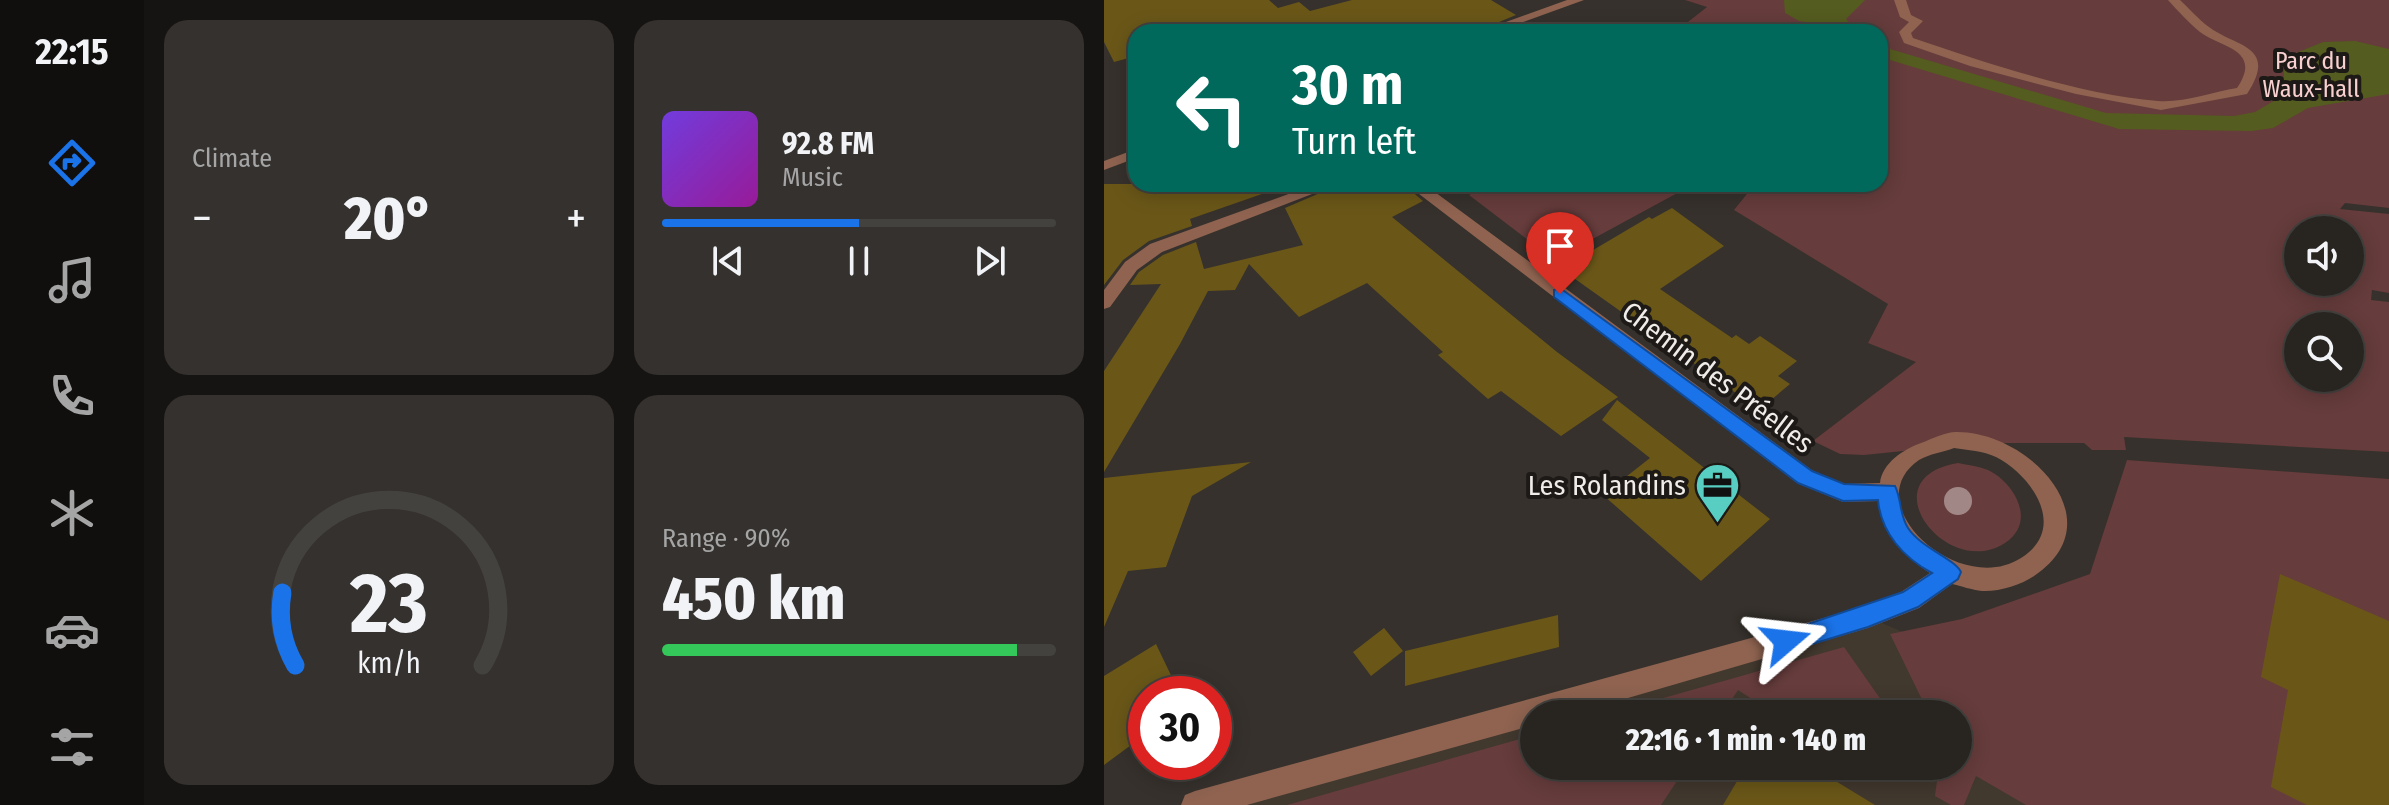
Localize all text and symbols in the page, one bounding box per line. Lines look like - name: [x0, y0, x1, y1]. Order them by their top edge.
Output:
- text: 22:15: [35, 30, 109, 74]
- park label: Parc du Waux-hall: [2263, 47, 2359, 103]
- text: 30 m: [1292, 52, 1403, 119]
- icon: left: [1160, 56, 1264, 160]
- text: Turn left: [1292, 120, 1416, 164]
- text: 92.8 FM: [782, 126, 874, 162]
- icon: directions: [44, 135, 100, 191]
- text: Climate: [192, 143, 272, 174]
- text: Music: [782, 162, 843, 193]
- text: 20°: [344, 183, 434, 255]
- text: −: [192, 192, 212, 245]
- text: +: [566, 192, 586, 245]
- pin: [1526, 212, 1594, 294]
- map controls: [2284, 216, 2364, 392]
- button: sound: [2284, 216, 2364, 296]
- icon: arrive: [1538, 224, 1582, 268]
- icon: previous: [706, 239, 750, 283]
- icon: pause: [837, 239, 881, 283]
- icon: next: [968, 239, 1012, 283]
- icon: music: [44, 252, 100, 308]
- street label: Chemin des Préelles: [1616, 295, 1820, 460]
- button: search: [2284, 312, 2364, 392]
- icon: phone: [44, 368, 100, 424]
- office icon: Les Rolandins: [1693, 461, 1741, 524]
- place label: Les Rolandins: [1528, 469, 1686, 502]
- icon: climate: [44, 485, 100, 541]
- text: Range · 90%: [662, 523, 790, 554]
- text: 23: [349, 553, 428, 653]
- text: 450 km: [662, 563, 845, 635]
- position arrow: [1744, 599, 1828, 683]
- icon: car: [44, 602, 100, 658]
- text: km/h: [357, 646, 421, 681]
- speed limit sign: 30: [1128, 676, 1232, 780]
- icon: filters: [44, 719, 100, 775]
- text: 22:16 · 1 min · 140 m: [1626, 722, 1866, 758]

